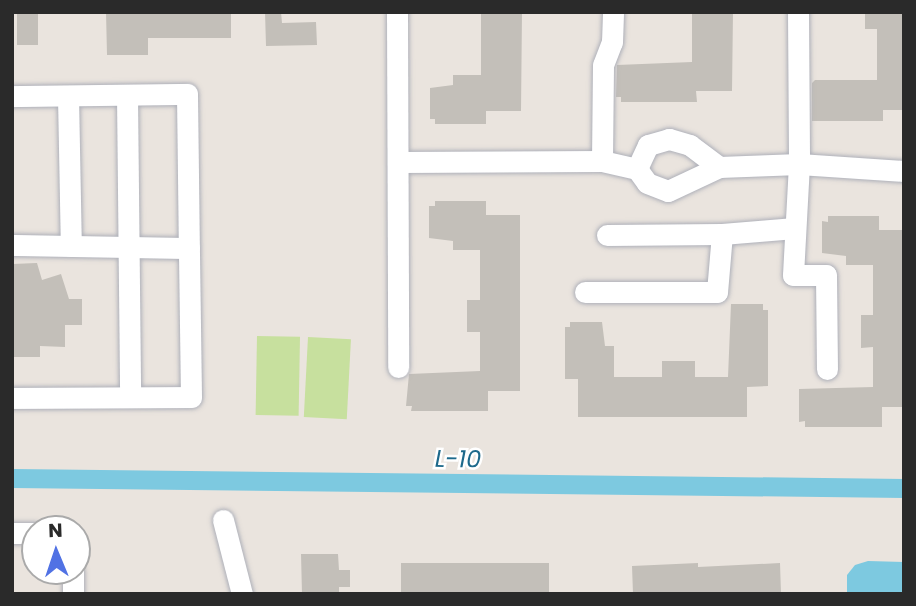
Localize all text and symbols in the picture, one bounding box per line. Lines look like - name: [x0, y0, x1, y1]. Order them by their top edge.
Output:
- water label: L-10: [435, 444, 481, 474]
- north arrow: [21, 515, 91, 585]
- text: N: [48, 517, 63, 544]

